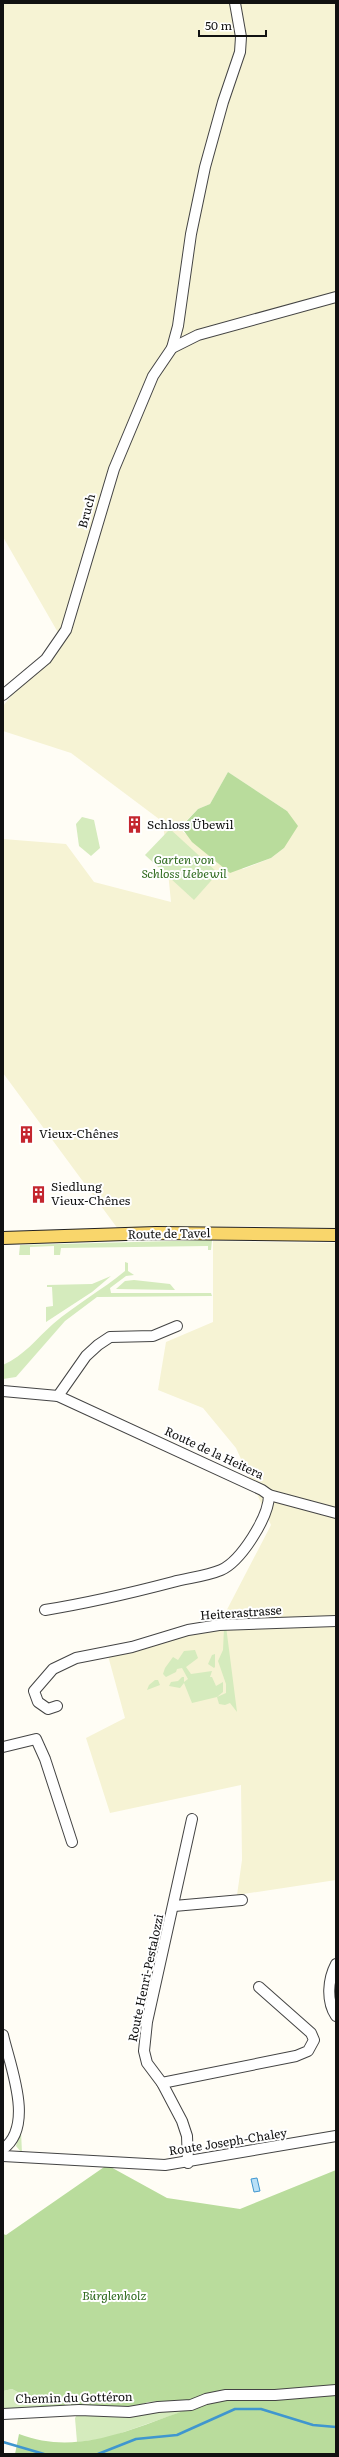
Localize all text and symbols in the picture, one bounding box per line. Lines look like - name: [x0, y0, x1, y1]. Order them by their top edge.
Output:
- scale bar: [199, 12, 266, 38]
- text: 50 m: [205, 16, 232, 34]
- street label: Bruch: [73, 491, 99, 530]
- building icon: Schloss Übewil: [124, 815, 144, 835]
- place label: Schloss Übewil: [147, 815, 233, 833]
- park label: Garten von Schloss Uebewil: [141, 850, 227, 882]
- building icon: Vieux-Chênes: [16, 1124, 36, 1144]
- place label: Vieux-Chênes: [39, 1124, 119, 1142]
- place label: Siedlung Vieux-Chênes: [51, 1177, 131, 1209]
- building icon: Siedlung Vieux-Chênes: [28, 1184, 48, 1204]
- street label: Route de Tavel: [127, 1223, 210, 1243]
- street label: Route de la Heitera: [162, 1421, 267, 1483]
- street label: Heiterastrasse: [200, 1600, 282, 1624]
- street label: Route Henri-Pestalozzi: [123, 1912, 167, 2043]
- street label: Route Joseph-Chaley: [167, 2123, 288, 2159]
- park label: Bürglenholz: [82, 2286, 146, 2304]
- street label: Chemin du Gottéron: [15, 2387, 133, 2407]

